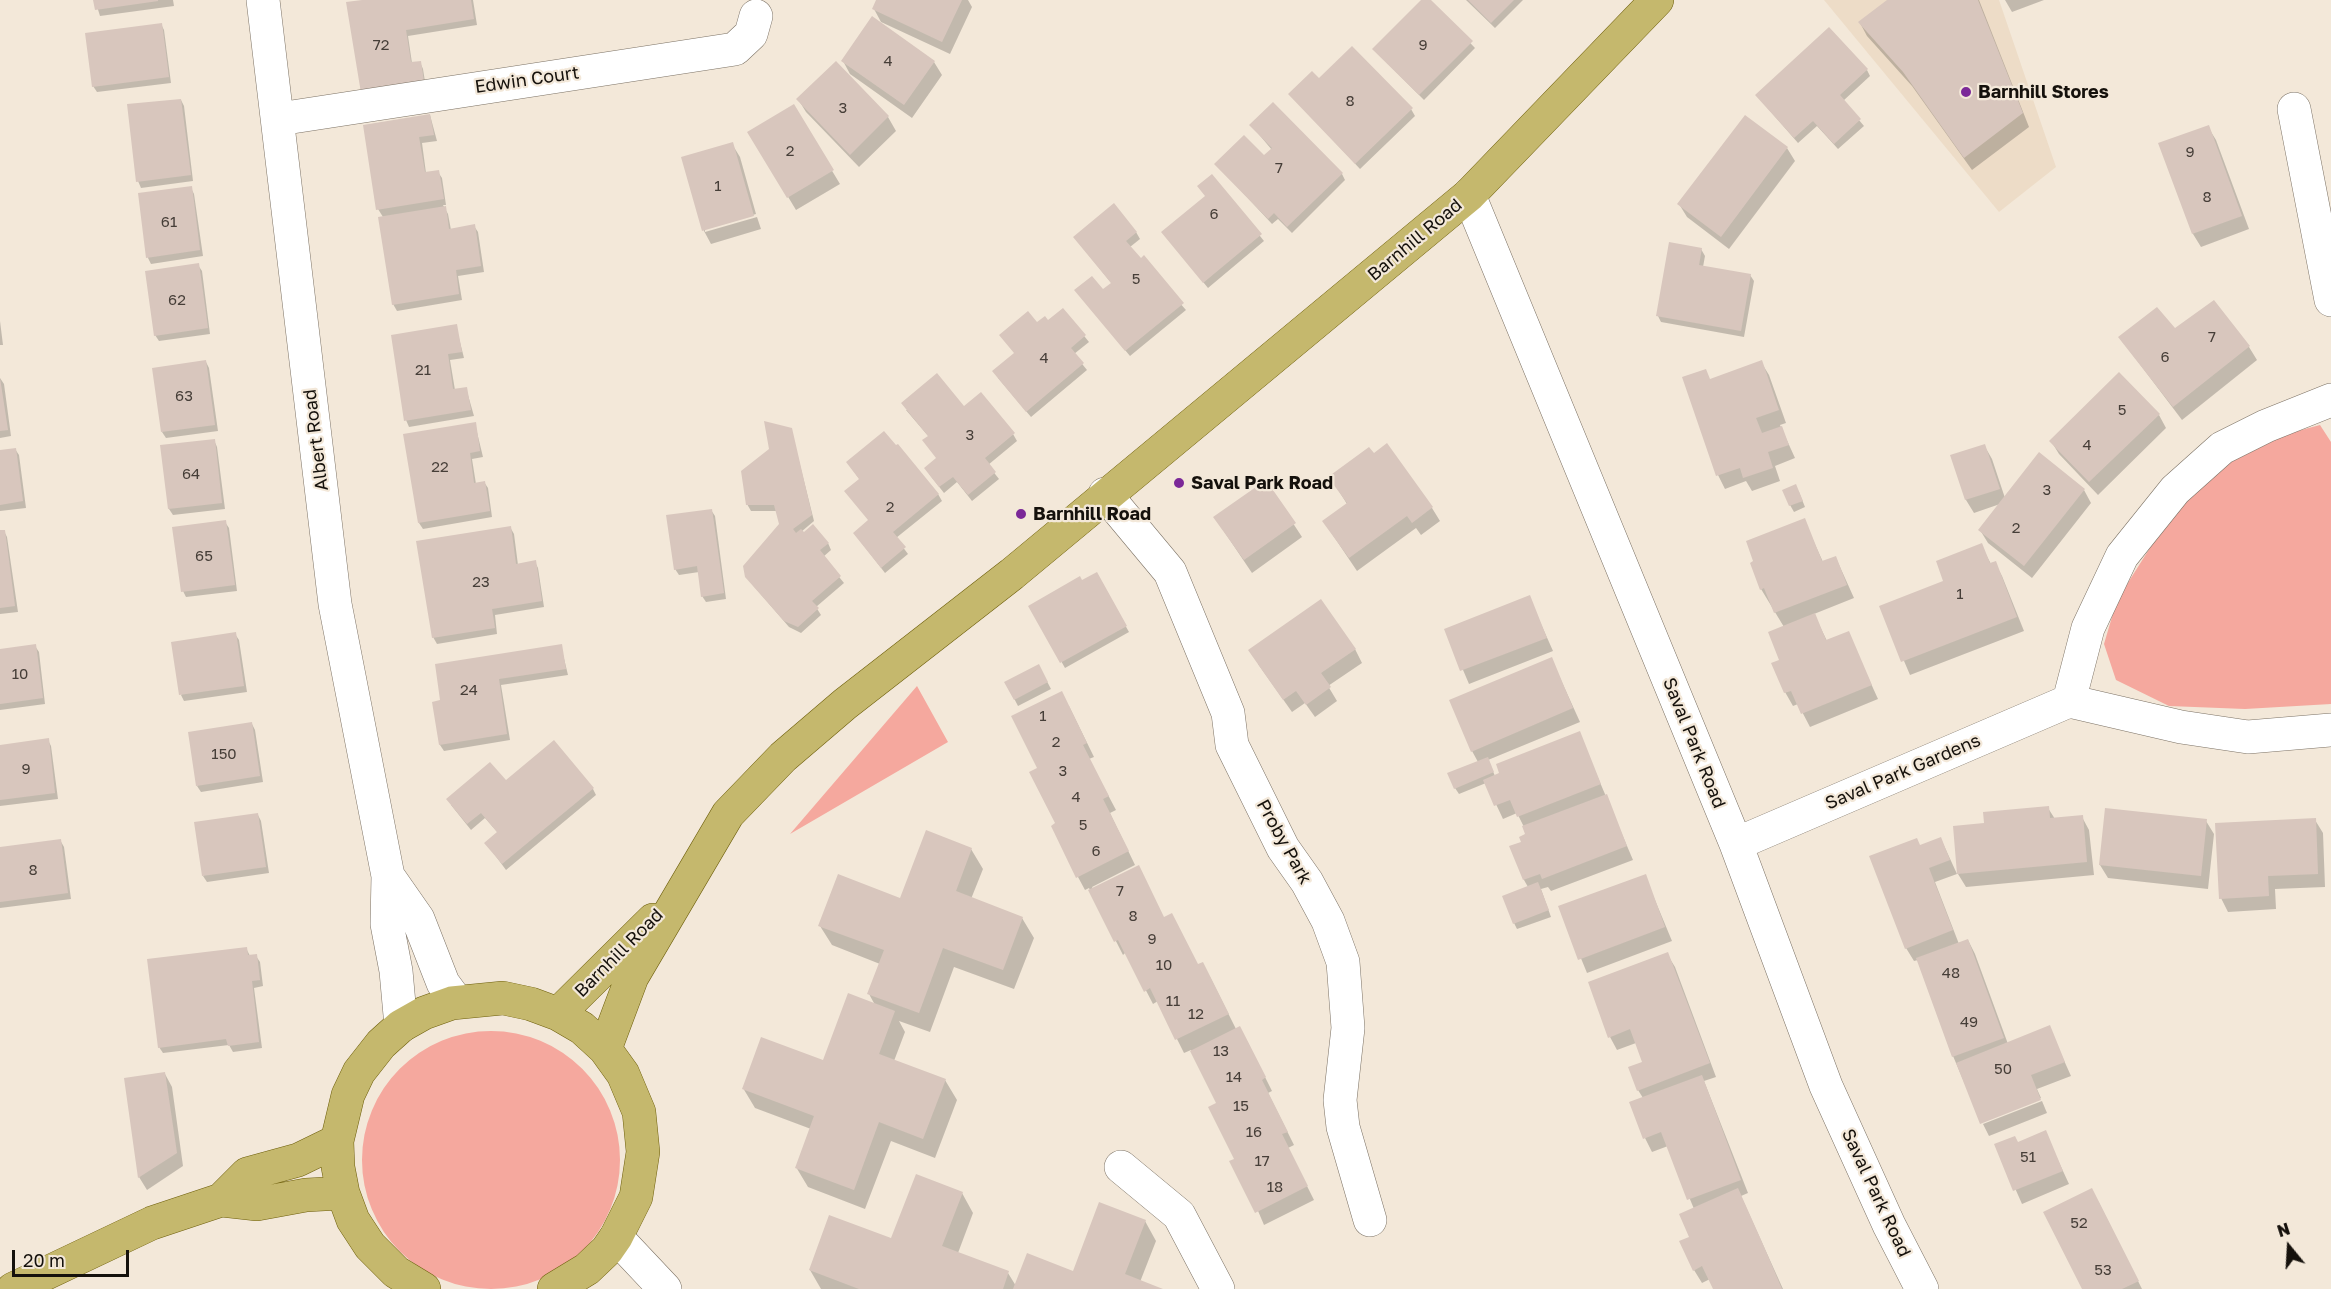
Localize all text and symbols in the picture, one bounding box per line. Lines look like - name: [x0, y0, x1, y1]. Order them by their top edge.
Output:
- house number: 72: [373, 36, 389, 54]
- house number: 9: [1418, 36, 1428, 54]
- house number: 4: [883, 52, 893, 70]
- street label: Edwin Court: [473, 62, 581, 98]
- place label: Barnhill Stores: [1978, 81, 2109, 103]
- marker: Barnhill Stores: [1959, 85, 1973, 99]
- house number: 8: [1345, 92, 1355, 110]
- house number: 3: [839, 99, 847, 117]
- house number: 2: [786, 142, 794, 160]
- house number: 9: [2185, 143, 2195, 161]
- house number: 7: [1275, 159, 1283, 177]
- house number: 1: [714, 177, 722, 195]
- house number: 8: [2202, 188, 2212, 206]
- street label: Barnhill Road: [1363, 194, 1467, 286]
- house number: 6: [1209, 205, 1219, 223]
- house number: 61: [161, 213, 177, 231]
- house number: 5: [1132, 270, 1140, 288]
- house number: 62: [168, 291, 186, 309]
- house number: 7: [2208, 328, 2216, 346]
- house number: 6: [2160, 348, 2170, 366]
- house number: 4: [1039, 349, 1049, 367]
- house number: 21: [415, 361, 431, 379]
- house number: 63: [175, 387, 193, 405]
- street label: Albert Road: [299, 388, 333, 492]
- house number: 5: [2118, 401, 2126, 419]
- house number: 3: [966, 426, 974, 444]
- house number: 4: [2082, 436, 2092, 454]
- house number: 22: [431, 458, 449, 476]
- house number: 64: [182, 465, 200, 483]
- place label: Saval Park Road: [1191, 472, 1333, 494]
- marker: Saval Park Road: [1172, 476, 1186, 490]
- house number: 3: [2043, 481, 2051, 499]
- house number: 2: [886, 498, 894, 516]
- place label: Barnhill Road: [1033, 503, 1151, 525]
- marker: Barnhill Road: [1014, 507, 1028, 521]
- house number: 2: [2012, 519, 2020, 537]
- house number: 65: [195, 547, 213, 565]
- house number: 23: [472, 573, 490, 591]
- house number: 1: [1956, 585, 1964, 603]
- house number: 10: [12, 665, 28, 683]
- street label: Saval Park Road: [1658, 675, 1730, 811]
- house number: 24: [460, 681, 478, 699]
- house number: 1: [1039, 707, 1047, 725]
- street label: Saval Park Gardens: [1822, 730, 1984, 814]
- house number: 2: [1052, 733, 1060, 751]
- house number: 150: [211, 745, 237, 763]
- house number: 9: [21, 760, 31, 778]
- house number: 3: [1059, 762, 1067, 780]
- house number: 4: [1071, 788, 1081, 806]
- street label: Proby Park: [1252, 796, 1316, 888]
- house number: 5: [1079, 816, 1087, 834]
- house number: 6: [1091, 842, 1101, 860]
- house number: 8: [28, 861, 38, 879]
- house number: 7: [1116, 882, 1124, 900]
- street label: Barnhill Road: [570, 904, 668, 1002]
- house number: 8: [1128, 907, 1138, 925]
- house number: 9: [1147, 930, 1157, 948]
- house number: 10: [1156, 956, 1172, 974]
- house number: 48: [1942, 964, 1960, 982]
- house number: 11: [1166, 992, 1180, 1010]
- house number: 12: [1188, 1005, 1204, 1023]
- house number: 49: [1960, 1013, 1978, 1031]
- house number: 13: [1213, 1042, 1229, 1060]
- house number: 50: [1994, 1060, 2012, 1078]
- house number: 14: [1226, 1068, 1242, 1086]
- house number: 15: [1233, 1097, 1249, 1115]
- house number: 16: [1246, 1123, 1262, 1141]
- street label: Saval Park Road: [1837, 1126, 1915, 1260]
- house number: 51: [2020, 1148, 2036, 1166]
- house number: 17: [1254, 1152, 1270, 1170]
- house number: 18: [1267, 1178, 1283, 1196]
- house number: 52: [2070, 1214, 2088, 1232]
- north arrow: [2259, 1217, 2319, 1277]
- text: N: [2275, 1218, 2292, 1241]
- scale bar: [15, 1238, 132, 1276]
- text: 20 m: [23, 1249, 65, 1271]
- house number: 53: [2094, 1261, 2112, 1279]

